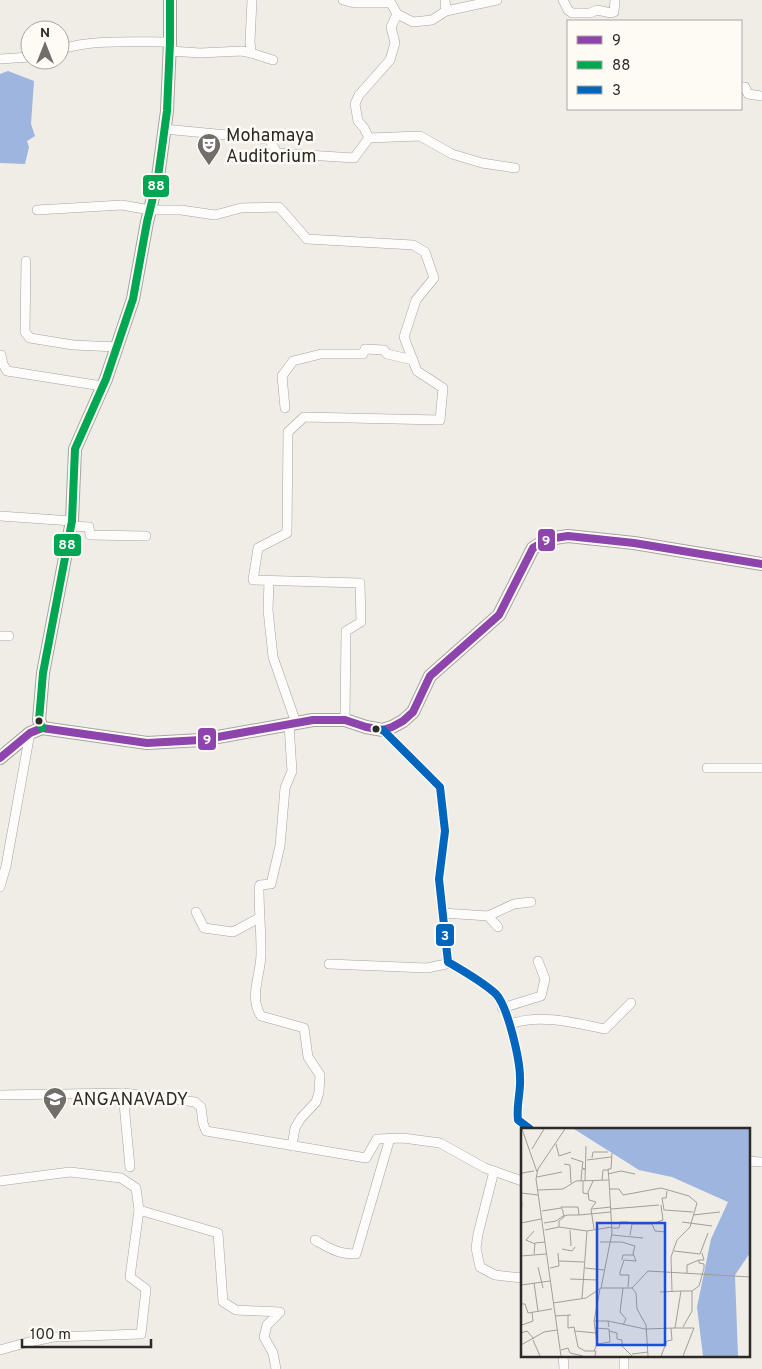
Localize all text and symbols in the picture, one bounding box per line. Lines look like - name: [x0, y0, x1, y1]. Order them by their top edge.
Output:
- north arrow: [20, 20, 70, 70]
- legend: [567, 20, 742, 110]
- text: N: [40, 25, 50, 42]
- text: 9: [612, 32, 621, 51]
- text: 88: [612, 57, 630, 76]
- text: 3: [612, 82, 621, 101]
- place label: Mohamaya Auditorium: [226, 125, 316, 169]
- theatre icon: Mohamaya Auditorium: [196, 132, 222, 166]
- line badge: 88: [142, 174, 170, 198]
- text: 88: [147, 178, 165, 195]
- line badge: 9: [537, 528, 556, 552]
- line badge: 88: [53, 533, 82, 557]
- text: 9: [542, 533, 550, 550]
- text: 88: [58, 537, 76, 554]
- unlabelled marker: [34, 716, 44, 726]
- unlabelled marker: [371, 724, 381, 734]
- line badge: 9: [197, 727, 217, 751]
- text: 9: [203, 732, 211, 749]
- line badge: 3: [435, 923, 455, 947]
- text: 3: [441, 928, 449, 945]
- school or university icon: ANGANAVADY: [42, 1086, 68, 1120]
- place label: ANGANAVADY: [72, 1089, 188, 1112]
- inset map: [521, 1128, 750, 1356]
- scale bar: [22, 1316, 151, 1348]
- text: 100 m: [30, 1326, 71, 1345]

